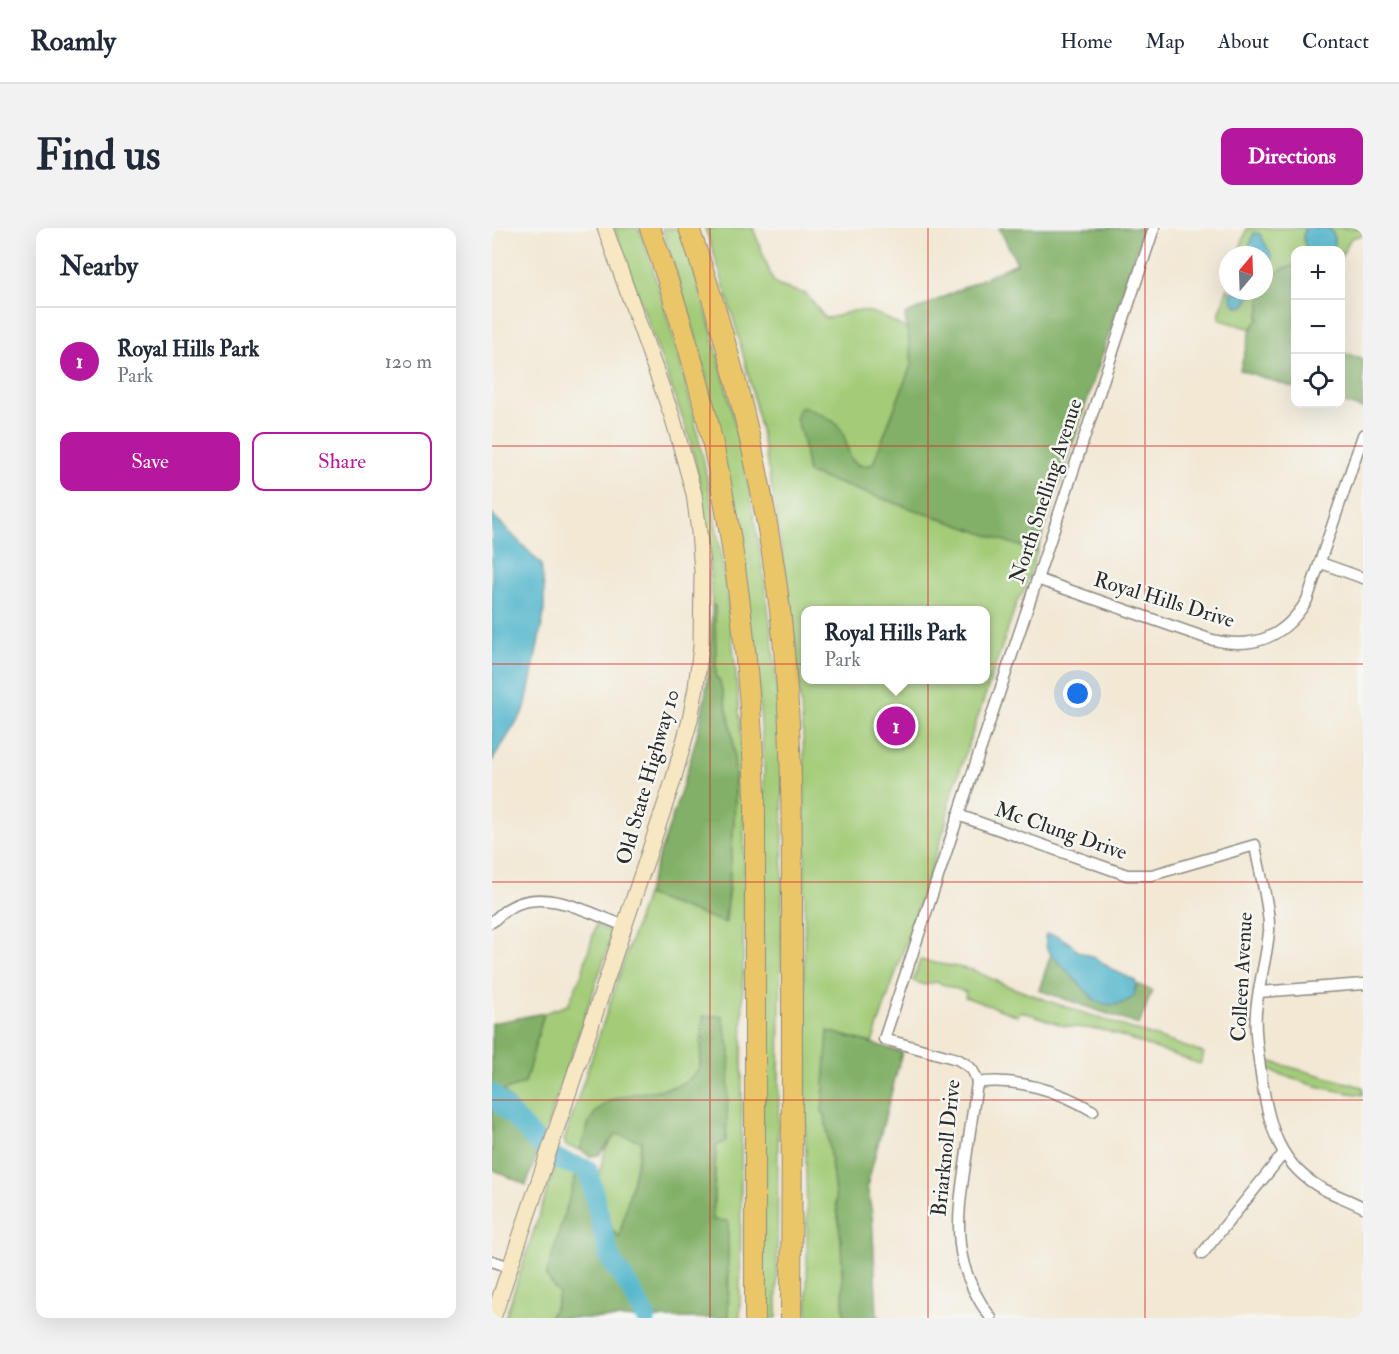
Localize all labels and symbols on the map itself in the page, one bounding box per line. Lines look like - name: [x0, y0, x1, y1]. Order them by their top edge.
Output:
- north arrow: [1219, 246, 1273, 300]
- street label: North Snelling Avenue: [1003, 395, 1089, 587]
- street label: Royal Hills Drive: [1090, 566, 1238, 634]
- your location: [1063, 679, 1092, 708]
- street label: Old State Highway 10: [610, 686, 686, 868]
- pin: 1: [876, 704, 916, 748]
- street label: Mc Clung Drive: [991, 796, 1131, 866]
- street label: Colleen Avenue: [1225, 911, 1259, 1042]
- street label: Briarknoll Drive: [925, 1078, 967, 1218]

